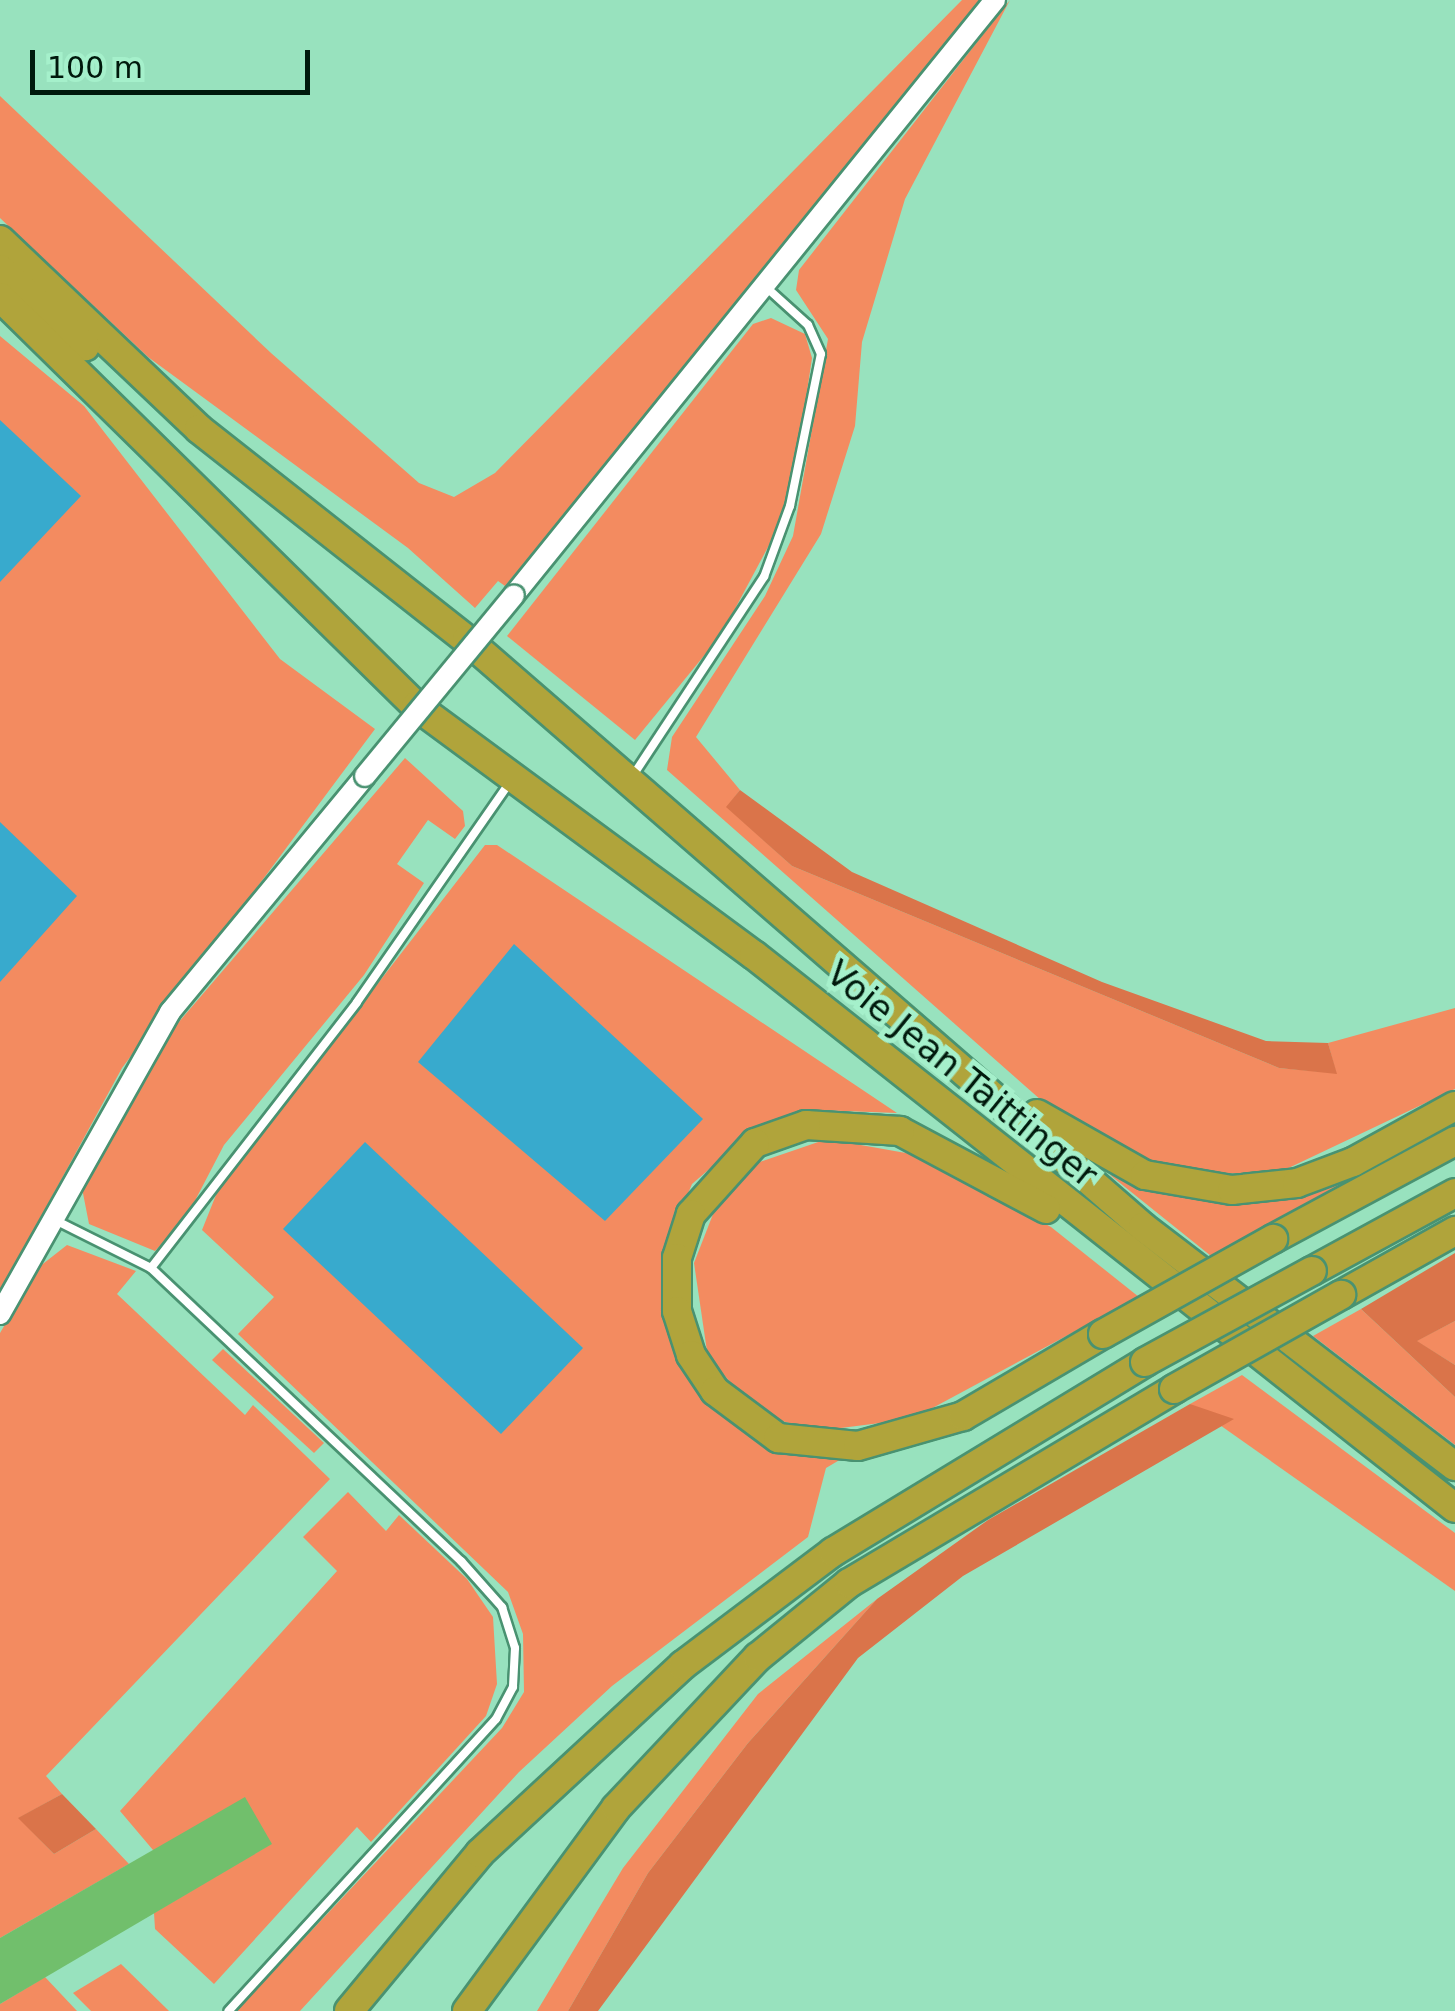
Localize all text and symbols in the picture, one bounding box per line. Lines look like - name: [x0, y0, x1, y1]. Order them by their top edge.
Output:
- scale bar: [35, 30, 315, 92]
- text: 100 m: [47, 50, 143, 85]
- street label: Voie Jean Taittinger: [818, 952, 1106, 1196]

